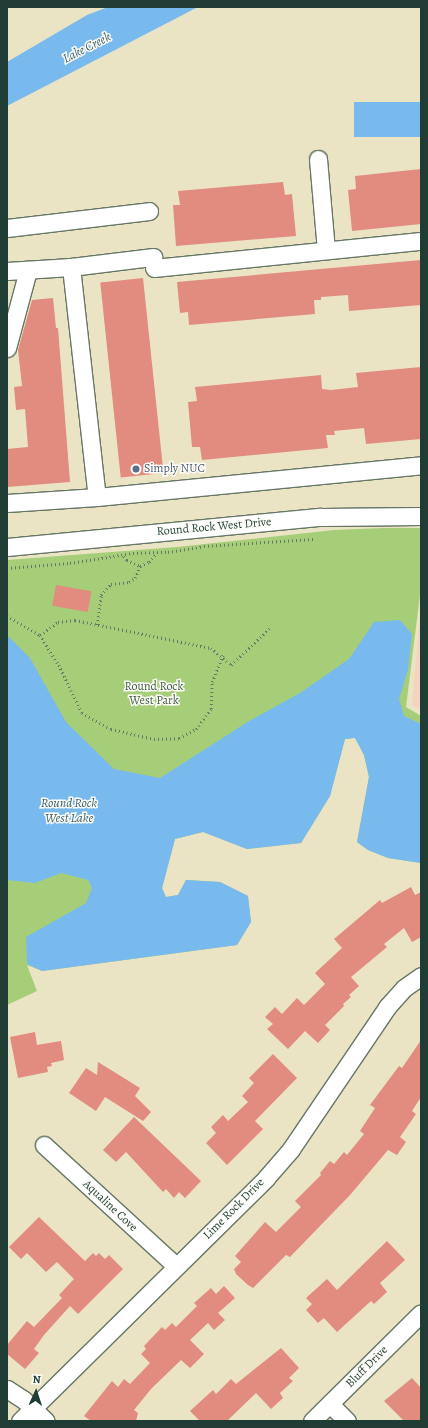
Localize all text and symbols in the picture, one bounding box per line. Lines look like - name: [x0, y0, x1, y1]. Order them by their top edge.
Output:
- water label: Lake Creek: [60, 29, 114, 67]
- place label: Simply NUC: [144, 462, 205, 476]
- marker: Simply NUC: [131, 464, 141, 474]
- street label: Round Rock West Drive: [156, 515, 272, 539]
- park label: Round Rock West Park: [125, 680, 183, 708]
- water label: Round Rock West Lake: [41, 796, 97, 827]
- street label: Lime Rock Drive: [200, 1175, 268, 1243]
- street label: Aqualine Cove: [80, 1177, 140, 1235]
- street label: Bluff Drive: [343, 1343, 391, 1391]
- north arrow: [16, 1372, 56, 1412]
- text: N: [32, 1372, 41, 1387]

